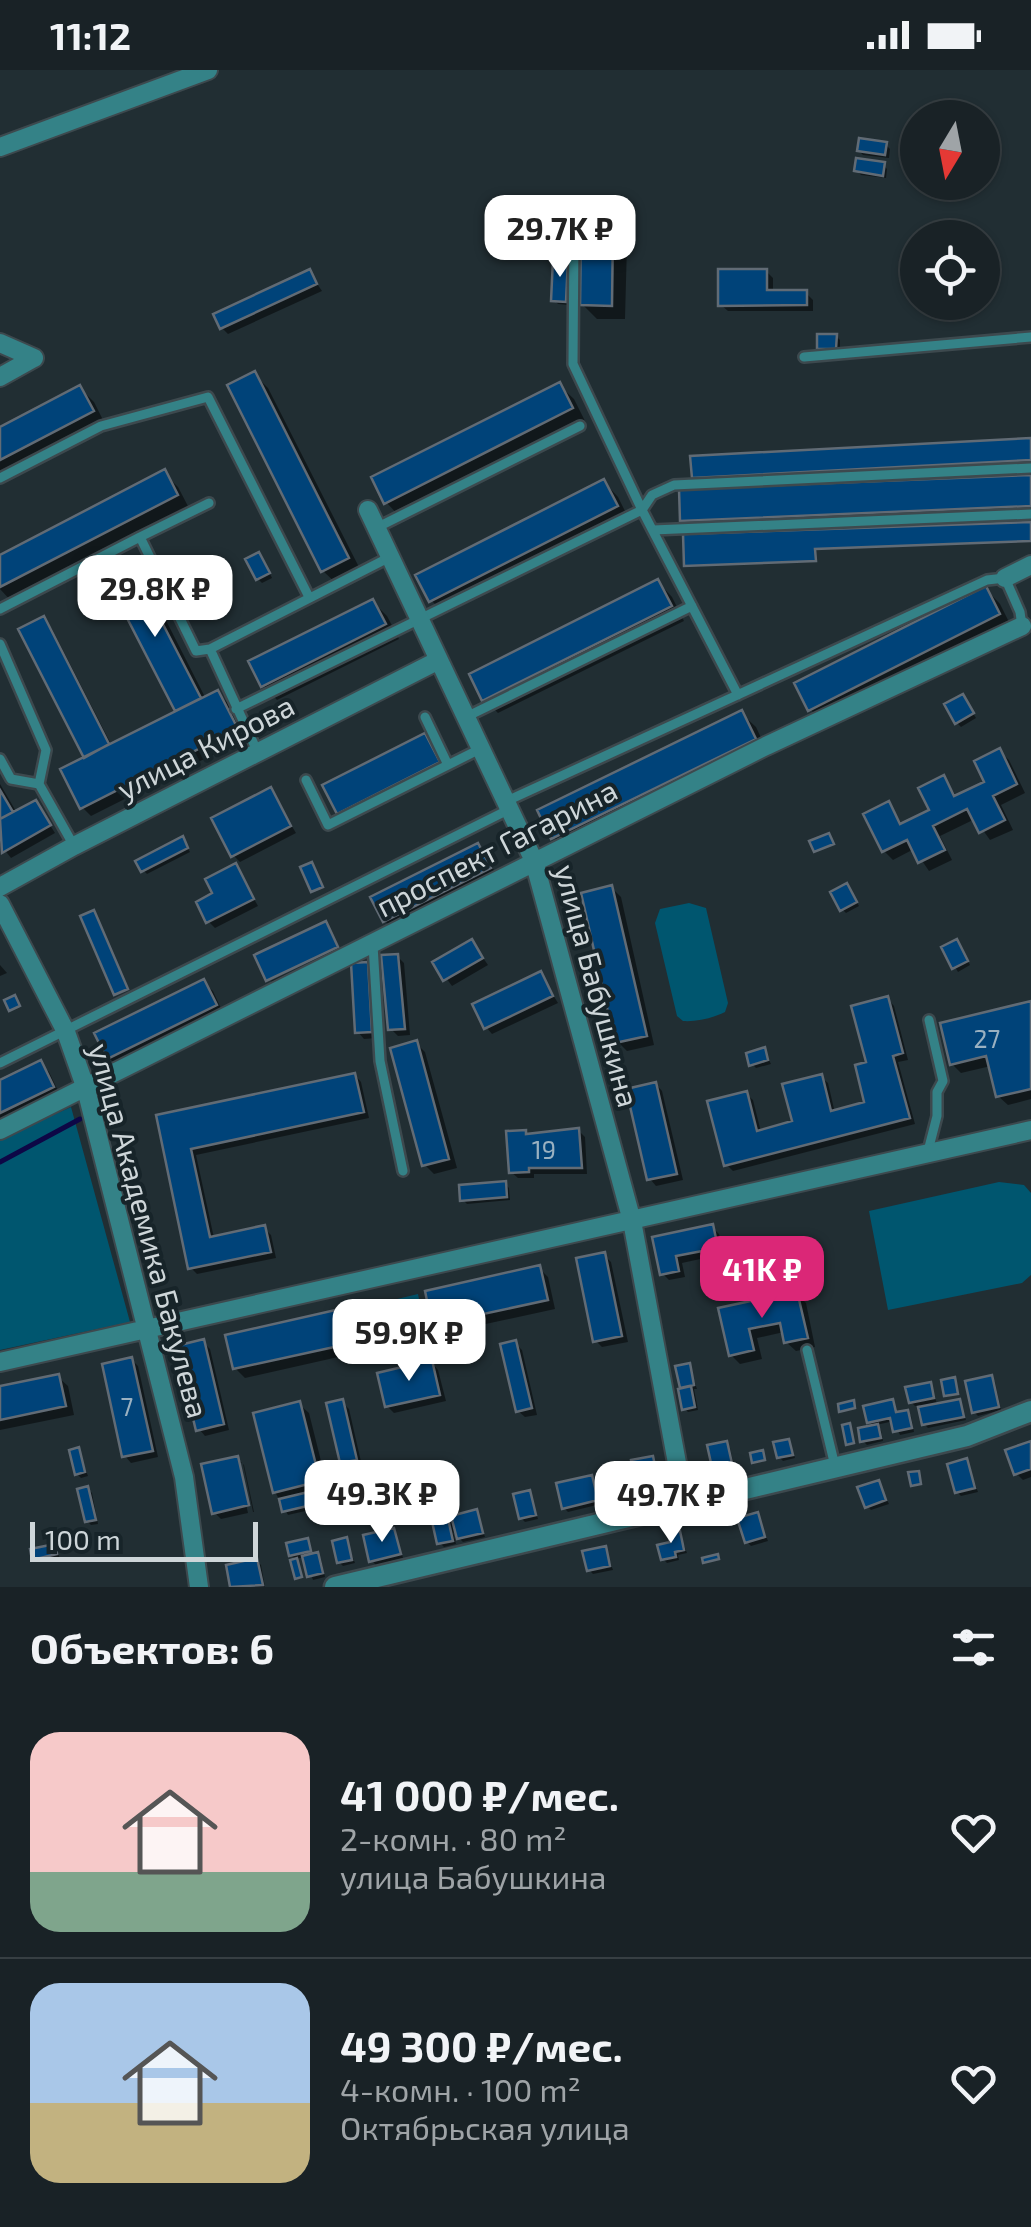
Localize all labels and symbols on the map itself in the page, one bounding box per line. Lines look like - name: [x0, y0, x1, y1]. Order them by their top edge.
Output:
- north arrow: [900, 100, 1000, 200]
- pin: 29.7K ₽: [468, 195, 652, 280]
- pin: 29.8K ₽: [63, 555, 247, 640]
- street label: улица Кирова: [111, 686, 300, 807]
- street label: проспект Гагарина: [370, 771, 623, 924]
- street label: улица Бабушкина: [547, 860, 648, 1111]
- house number: 27: [974, 1023, 1001, 1053]
- street label: улица Академика Бакулева: [82, 1039, 217, 1422]
- house number: 19: [532, 1134, 556, 1164]
- pin: 41K ₽: [692, 1236, 832, 1321]
- pin: 59.9K ₽: [317, 1299, 501, 1384]
- house number: 7: [121, 1391, 134, 1421]
- pin: 49.3K ₽: [290, 1460, 474, 1545]
- pin: 49.7K ₽: [579, 1461, 763, 1546]
- scale bar: [30, 1517, 258, 1562]

